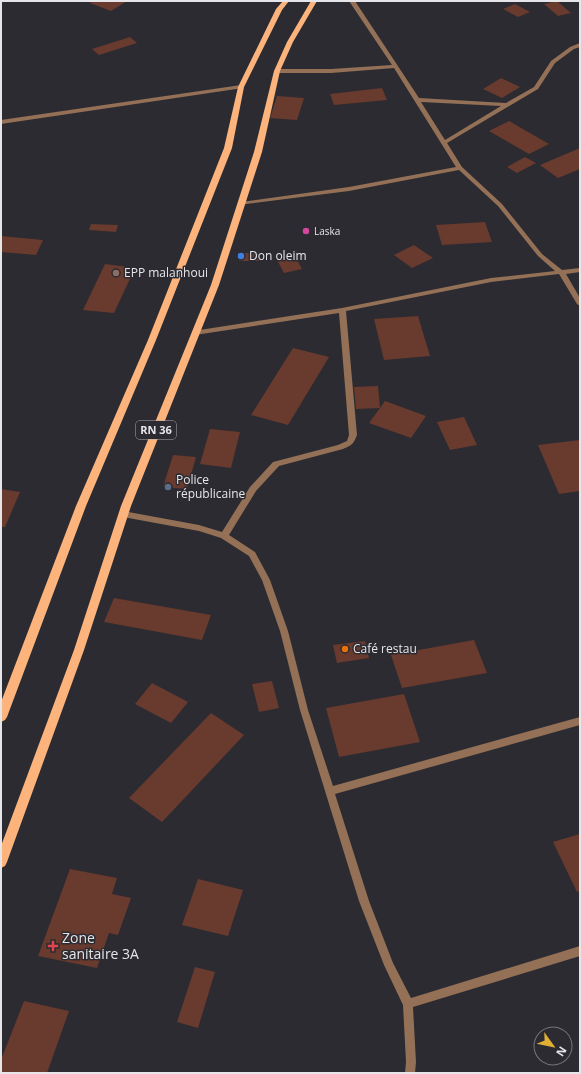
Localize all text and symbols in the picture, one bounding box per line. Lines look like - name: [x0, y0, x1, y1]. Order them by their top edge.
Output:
- place label: Laska: [314, 224, 340, 238]
- marker: Laska: [301, 226, 311, 236]
- place label: Don oleim: [249, 247, 307, 264]
- marker: Don oleim: [236, 251, 246, 261]
- place label: EPP malanhoui: [124, 264, 208, 281]
- marker: EPP malanhoui: [111, 268, 121, 278]
- road number: RN 36: [136, 421, 176, 439]
- place label: Police républicaine: [176, 471, 246, 502]
- marker: Police républicaine: [163, 482, 173, 492]
- place label: Café restau: [353, 640, 417, 657]
- marker: Café restau: [340, 644, 350, 654]
- place label: Zone sanitaire 3A: [62, 928, 139, 963]
- marker: Zone sanitaire 3A: [47, 940, 59, 952]
- north arrow: [533, 1026, 573, 1066]
- text: N: [553, 1044, 571, 1060]

